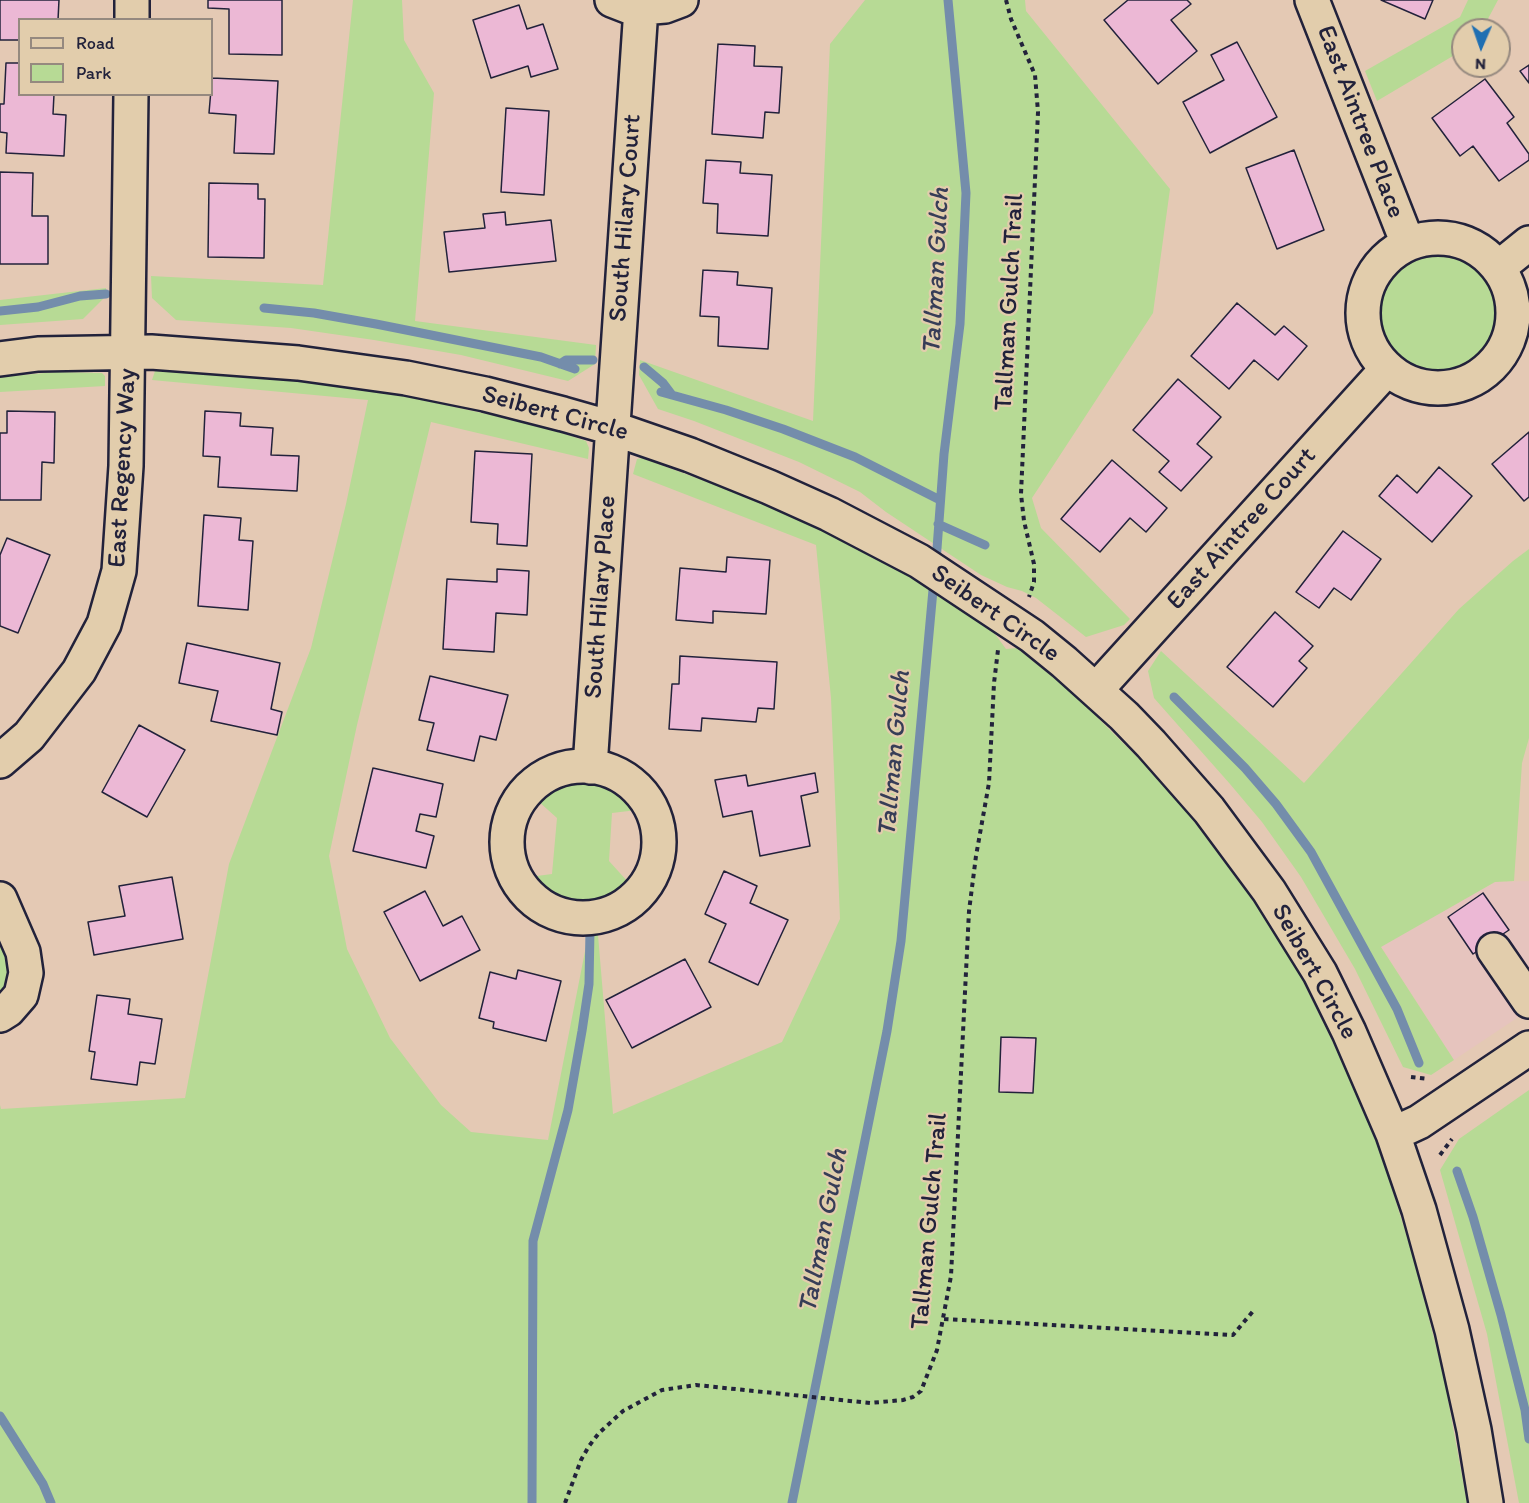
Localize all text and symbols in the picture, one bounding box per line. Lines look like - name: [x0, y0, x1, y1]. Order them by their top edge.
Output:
- legend: [18, 18, 213, 96]
- north arrow: [1451, 18, 1511, 78]
- street label: East Aintree Place: [1309, 21, 1411, 223]
- text: Road: [76, 32, 115, 54]
- text: N: [1475, 55, 1486, 74]
- text: Park: [76, 62, 111, 84]
- street label: South Hilary Court: [603, 113, 649, 323]
- water label: Tallman Gulch: [916, 187, 958, 355]
- street label: Tallman Gulch Trail: [989, 193, 1031, 411]
- street label: East Regency Way: [102, 368, 144, 568]
- street label: Seibert Circle: [478, 379, 632, 449]
- street label: East Aintree Court: [1161, 441, 1323, 617]
- street label: South Hilary Place: [578, 494, 624, 700]
- street label: Seibert Circle: [924, 558, 1066, 670]
- water label: Tallman Gulch: [872, 669, 918, 839]
- street label: Seibert Circle: [1264, 899, 1364, 1045]
- street label: Tallman Gulch Trail: [905, 1111, 955, 1331]
- water label: Tallman Gulch: [792, 1146, 856, 1316]

